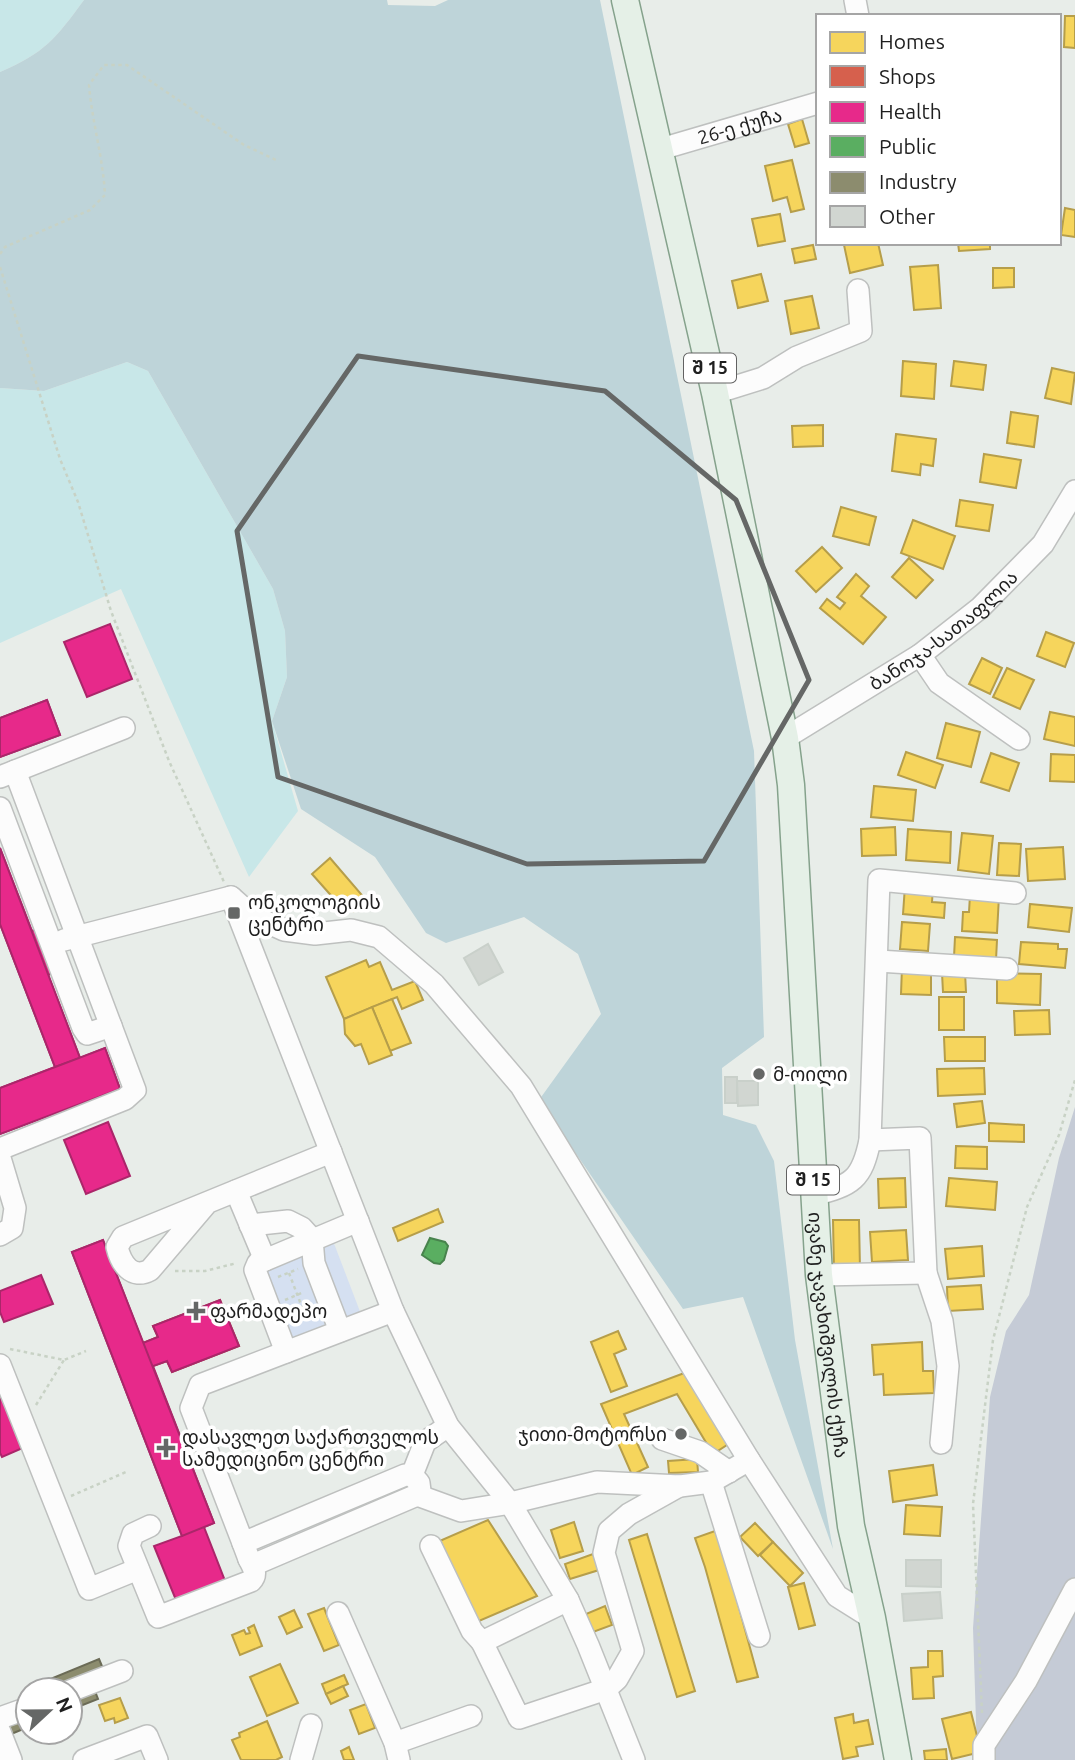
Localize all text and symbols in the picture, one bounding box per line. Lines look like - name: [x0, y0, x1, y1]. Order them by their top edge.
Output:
- legend: [816, 14, 1061, 245]
- text: Homes: [879, 29, 945, 53]
- text: Shops: [879, 64, 936, 88]
- text: Health: [879, 99, 942, 123]
- street label: 26-ე ქუჩა: [695, 103, 784, 149]
- text: Public: [879, 134, 936, 158]
- text: Industry: [879, 169, 957, 193]
- text: Other: [879, 204, 935, 228]
- road number: შ 15: [684, 354, 736, 382]
- street label: ბანოჯა-სათაფლია: [865, 566, 1022, 695]
- place label: ონკოლოგიის ცენტრი: [248, 891, 381, 936]
- marker: ონკოლოგიის ცენტრი: [226, 905, 242, 921]
- place label: მ-ოილი: [773, 1063, 848, 1087]
- marker: მ-ოილი: [751, 1066, 767, 1082]
- road number: შ 15: [787, 1166, 839, 1195]
- street label: ივანე ჯავახიშვილის ქუჩა: [804, 1211, 853, 1459]
- place label: ფარმადეპო: [210, 1300, 327, 1324]
- marker: ფარმადეპო: [188, 1303, 204, 1319]
- place label: ჯითი-მოტორსი: [518, 1423, 667, 1446]
- place label: დასავლეთ საქართველოს სამედიცინო ცენტრი: [182, 1426, 439, 1472]
- marker: ჯითი-მოტორსი: [673, 1426, 689, 1442]
- marker: დასავლეთ საქართველოს სამედიცინო ცენტრი: [156, 1438, 176, 1458]
- north arrow: [14, 1676, 84, 1746]
- text: N: [52, 1694, 78, 1715]

